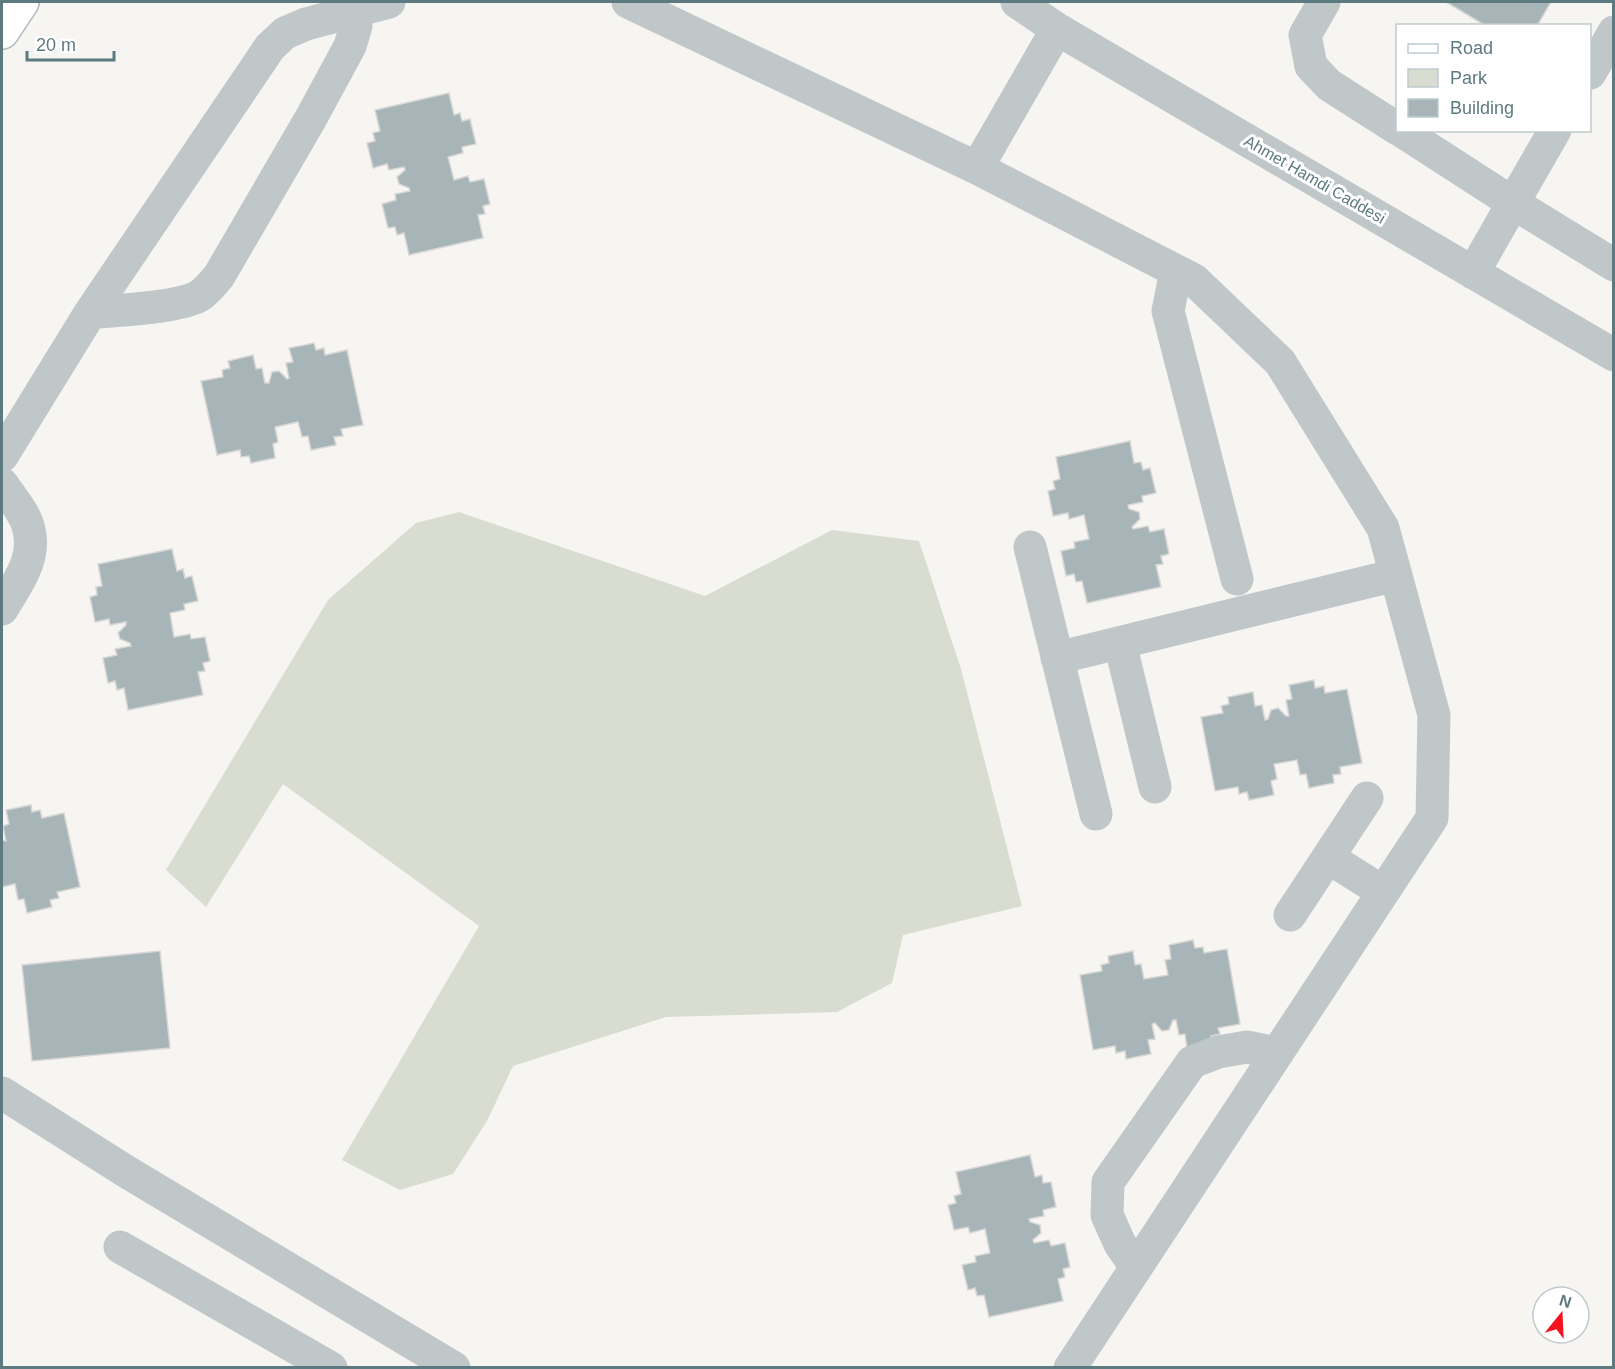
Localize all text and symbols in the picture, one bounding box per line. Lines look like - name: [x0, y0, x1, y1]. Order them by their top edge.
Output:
- scale bar: [27, 24, 114, 62]
- legend: [1396, 24, 1591, 132]
- text: 20 m: [36, 35, 76, 55]
- text: Road: [1450, 38, 1493, 58]
- text: Park: [1450, 68, 1488, 88]
- text: Building: [1450, 98, 1514, 118]
- street label: Ahmet Hamdi Caddesi: [1241, 132, 1388, 227]
- north arrow: [1531, 1285, 1591, 1345]
- text: N: [1557, 1291, 1574, 1311]

